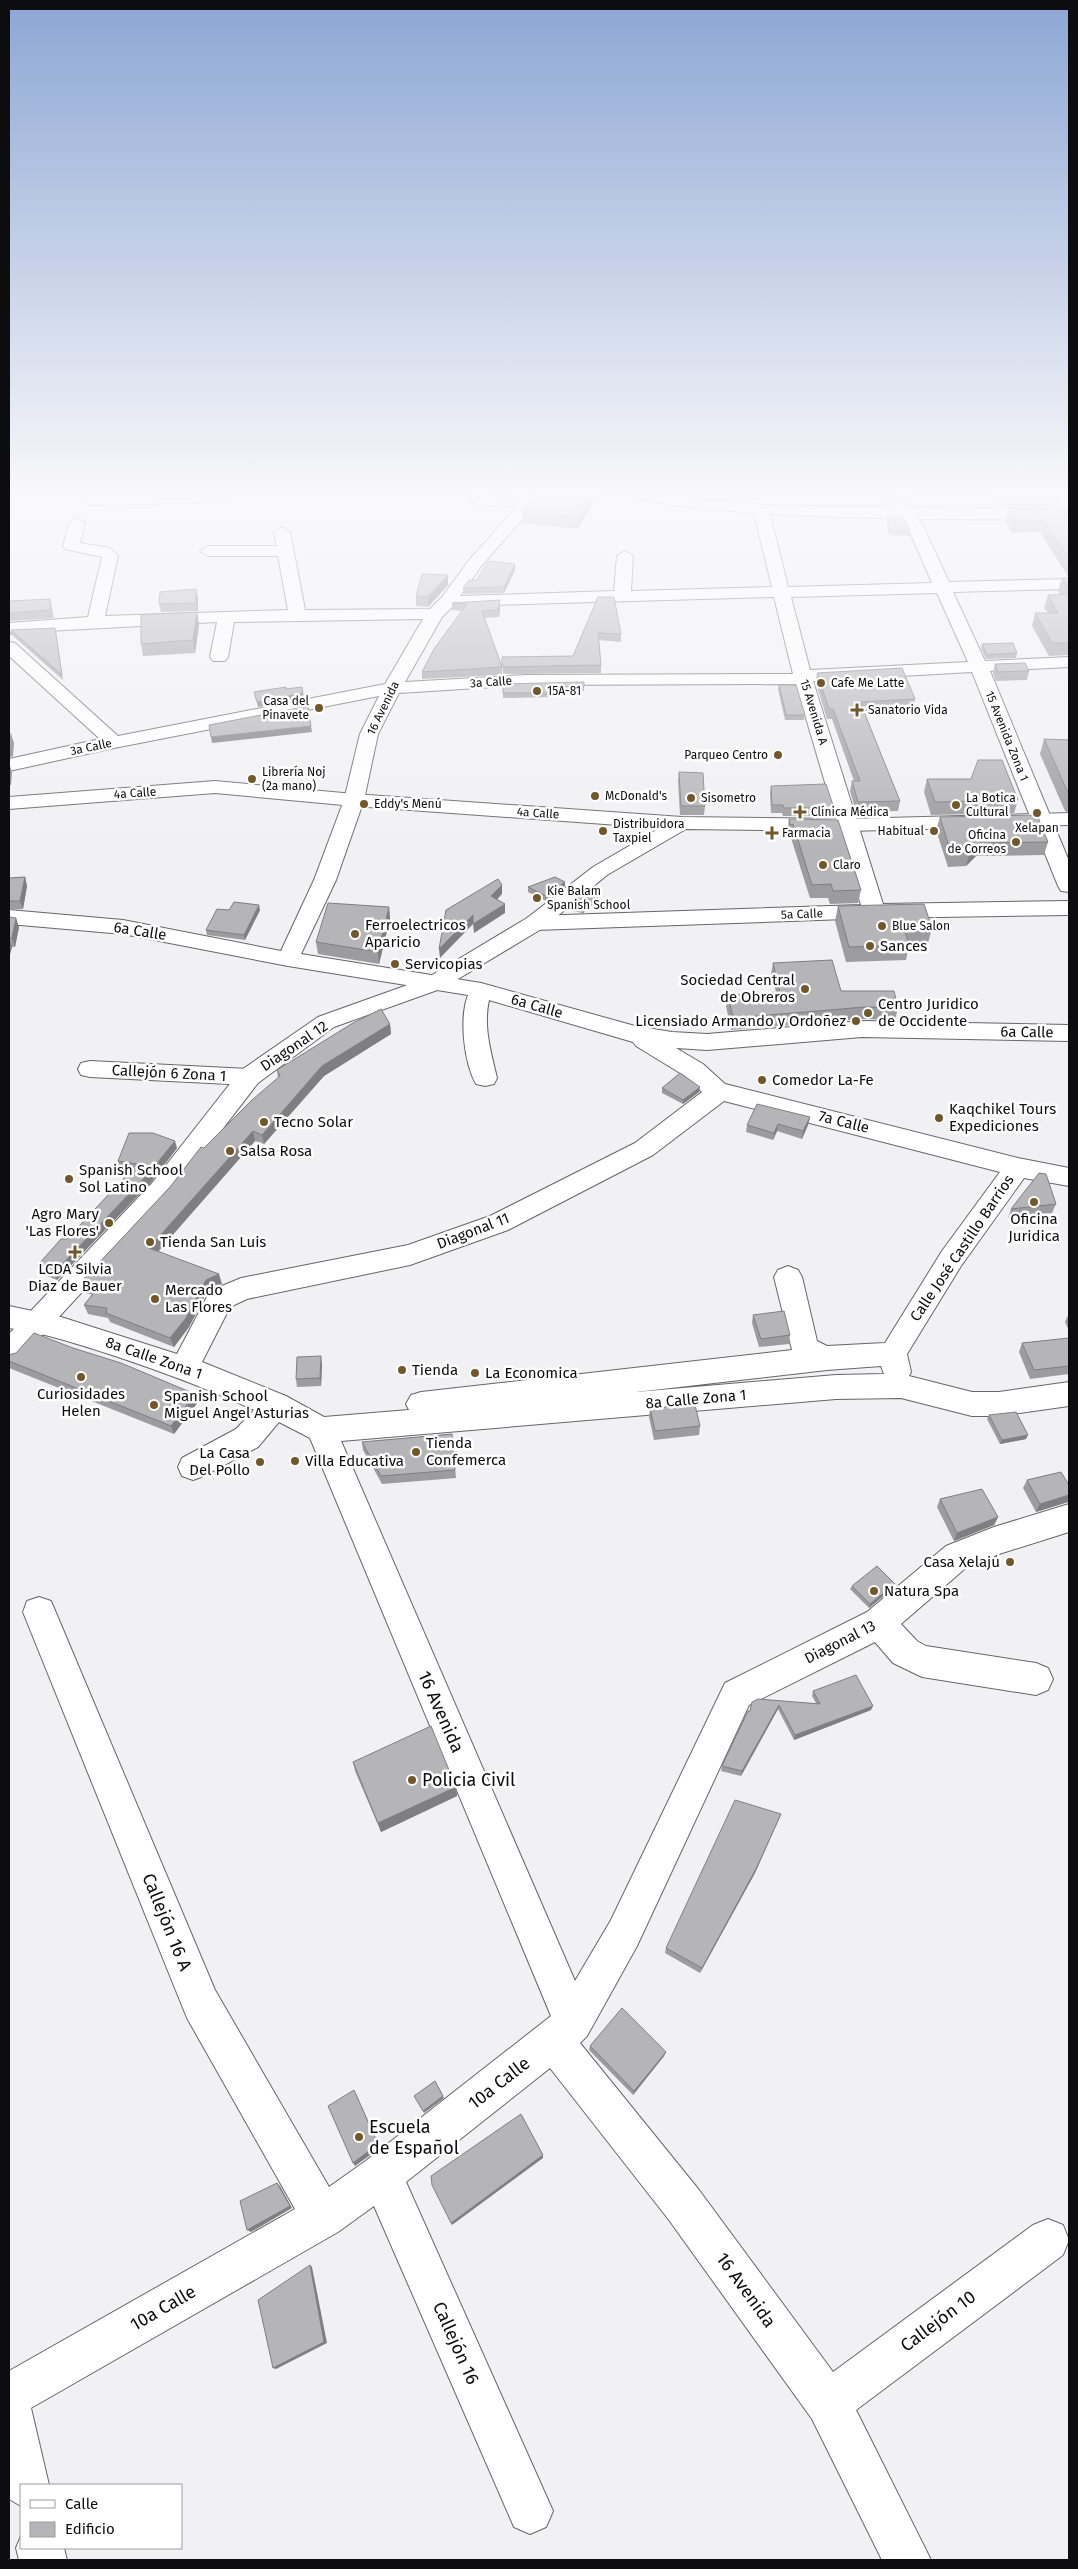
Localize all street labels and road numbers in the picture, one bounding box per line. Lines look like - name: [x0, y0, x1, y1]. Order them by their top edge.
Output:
- street label: 3a Calle: [469, 674, 513, 690]
- street label: 15 Avenida A: [797, 678, 831, 747]
- street label: 16 Avenida: [364, 679, 402, 737]
- street label: 15 Avenida Zona 1: [983, 689, 1031, 783]
- street label: 3a Calle: [69, 736, 113, 758]
- street label: 4a Calle: [113, 785, 157, 801]
- street label: 4a Calle: [516, 805, 560, 821]
- street label: 5a Calle: [781, 906, 823, 922]
- street label: 6a Calle: [112, 918, 168, 944]
- street label: 6a Calle: [509, 990, 565, 1022]
- street label: Diagonal 12: [257, 1017, 331, 1075]
- street label: 6a Calle: [1000, 1023, 1054, 1041]
- street label: Callejón 6 Zona 1: [111, 1061, 227, 1085]
- street label: 7a Calle: [817, 1107, 871, 1137]
- street label: Calle José Castillo Barrios: [906, 1171, 1018, 1325]
- street label: Diagonal 11: [434, 1209, 512, 1253]
- street label: 8a Calle Zona 1: [103, 1333, 205, 1383]
- street label: 8a Calle Zona 1: [645, 1386, 747, 1412]
- street label: Diagonal 13: [801, 1616, 879, 1668]
- street label: 16 Avenida: [413, 1668, 469, 1756]
- street label: Callejón 16 A: [137, 1870, 197, 1975]
- street label: 10a Calle: [464, 2052, 534, 2114]
- street label: 16 Avenida: [711, 2248, 781, 2332]
- street label: 10a Calle: [126, 2280, 200, 2336]
- street label: Callejón 10: [896, 2286, 980, 2356]
- street label: Callejón 16: [428, 2298, 484, 2388]

